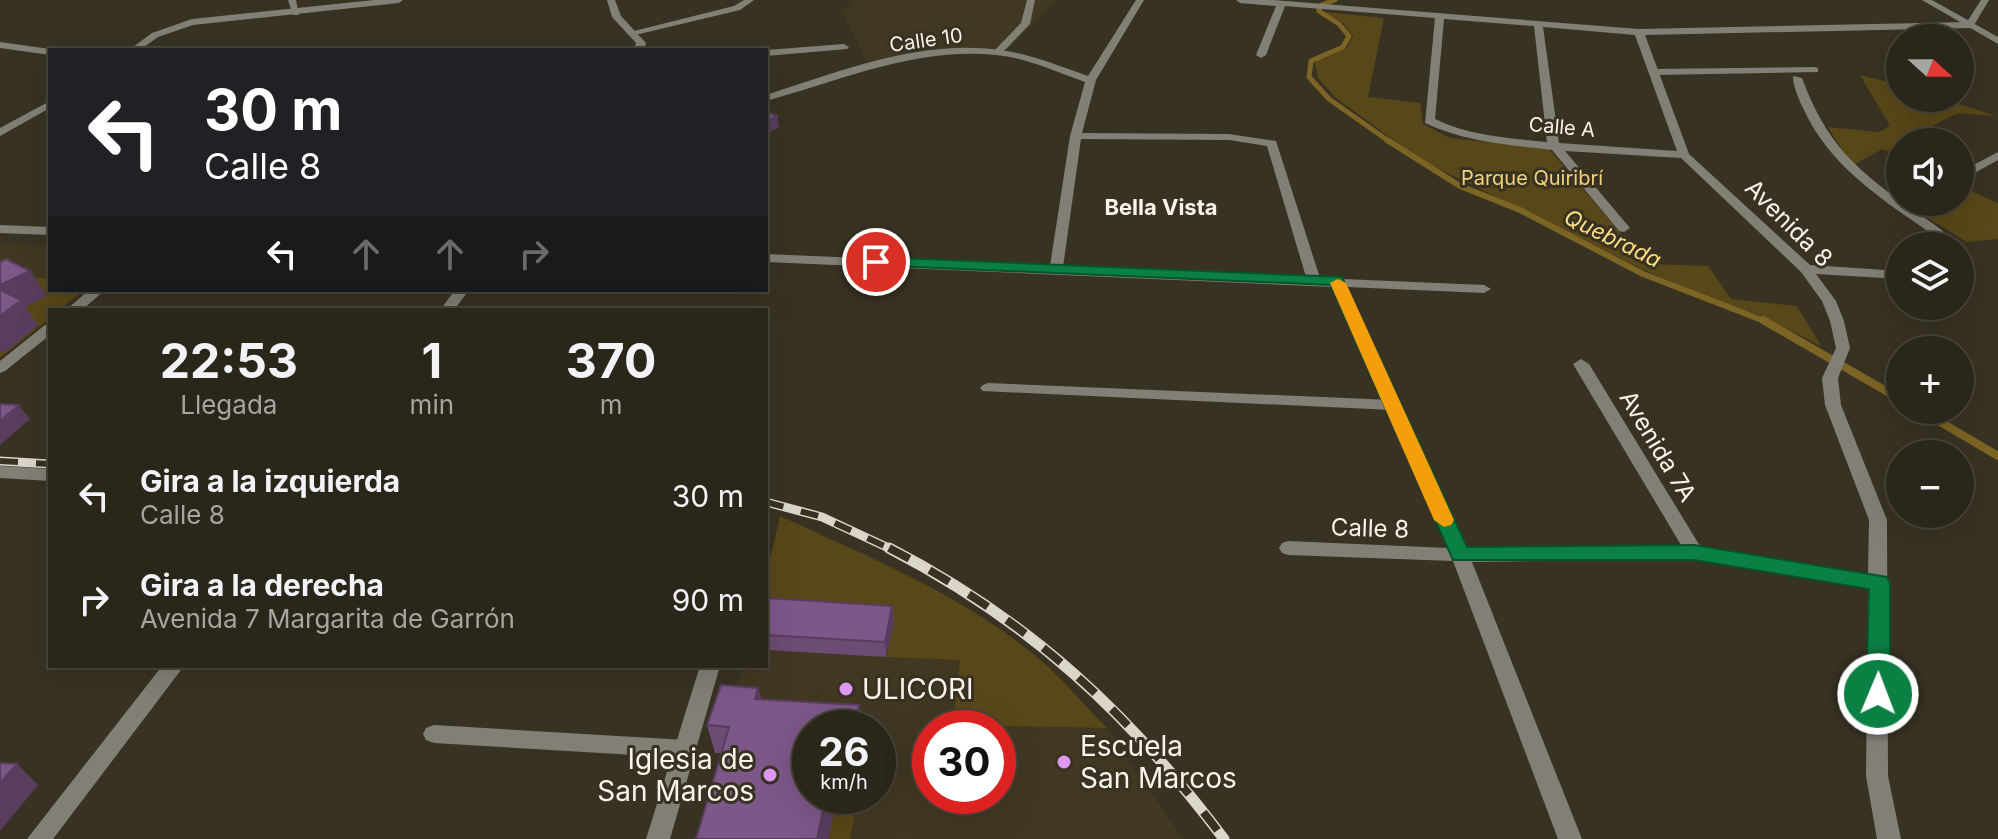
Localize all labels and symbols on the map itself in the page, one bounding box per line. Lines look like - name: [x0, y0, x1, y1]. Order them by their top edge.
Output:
- street label: Calle 10: [888, 23, 964, 57]
- north arrow: [1886, 24, 1974, 112]
- street label: Calle A: [1528, 112, 1596, 142]
- park label: Parque Quiribrí: [1461, 166, 1603, 190]
- street label: Avenida 8: [1739, 173, 1839, 273]
- district label: Bella Vista: [1104, 194, 1218, 220]
- water label: Quebrada: [1560, 203, 1666, 273]
- pin: [842, 228, 910, 296]
- street label: Avenida 7A: [1614, 385, 1702, 507]
- street label: Calle 8: [1330, 512, 1410, 544]
- position arrow: [1836, 652, 1920, 736]
- place label: ULICORI: [862, 672, 974, 706]
- marker: ULICORI: [837, 680, 855, 698]
- speed limit sign: 30: [912, 710, 1016, 814]
- place label: Escuela San Marcos: [1080, 729, 1237, 795]
- place label: Iglesia de San Marcos: [597, 742, 754, 808]
- marker: Escuela San Marcos: [1055, 753, 1073, 771]
- marker: Iglesia de San Marcos: [761, 766, 779, 784]

